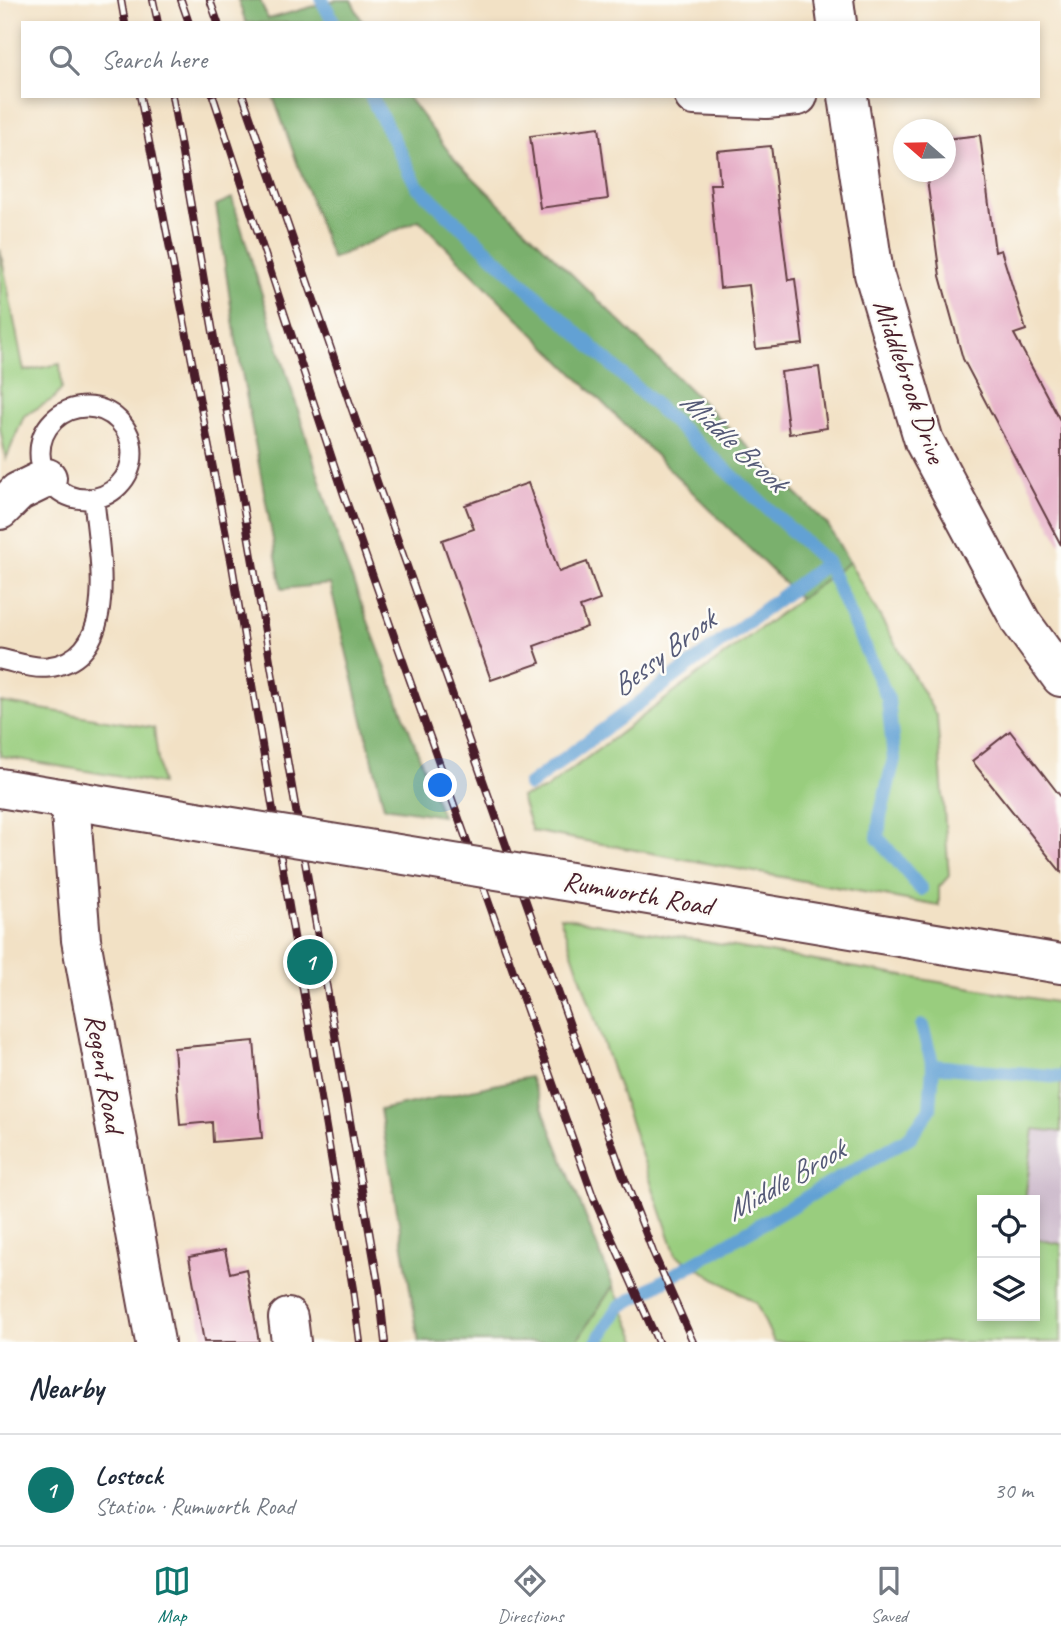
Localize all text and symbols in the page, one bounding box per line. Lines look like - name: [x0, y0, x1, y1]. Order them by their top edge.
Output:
- search box: [21, 21, 1040, 98]
- icon: search: [45, 41, 83, 79]
- text: Search here: [101, 43, 207, 76]
- north arrow: [893, 119, 956, 182]
- street label: Middlebrook Drive: [866, 295, 955, 469]
- water label: Middle Brook: [673, 382, 799, 503]
- water label: Bessy Brook: [603, 598, 727, 705]
- your location: [423, 768, 457, 802]
- street label: Rumworth Road: [560, 863, 719, 924]
- pin: 1: [287, 936, 333, 988]
- street label: Regent Road: [77, 1011, 133, 1139]
- water label: Middle Brook: [718, 1128, 856, 1229]
- map controls: [977, 1195, 1040, 1321]
- button: locate: [977, 1195, 1040, 1258]
- button: layers: [977, 1258, 1040, 1321]
- text: Nearby: [28, 1369, 104, 1407]
- text: Lostock: [95, 1459, 162, 1492]
- text: 1: [46, 1476, 56, 1505]
- text: 30 m: [994, 1476, 1033, 1505]
- text: Station · Rumworth Road: [95, 1492, 294, 1521]
- tab: Map: [153, 1562, 191, 1628]
- tab: Directions: [497, 1562, 564, 1628]
- tab: Saved: [870, 1562, 908, 1628]

